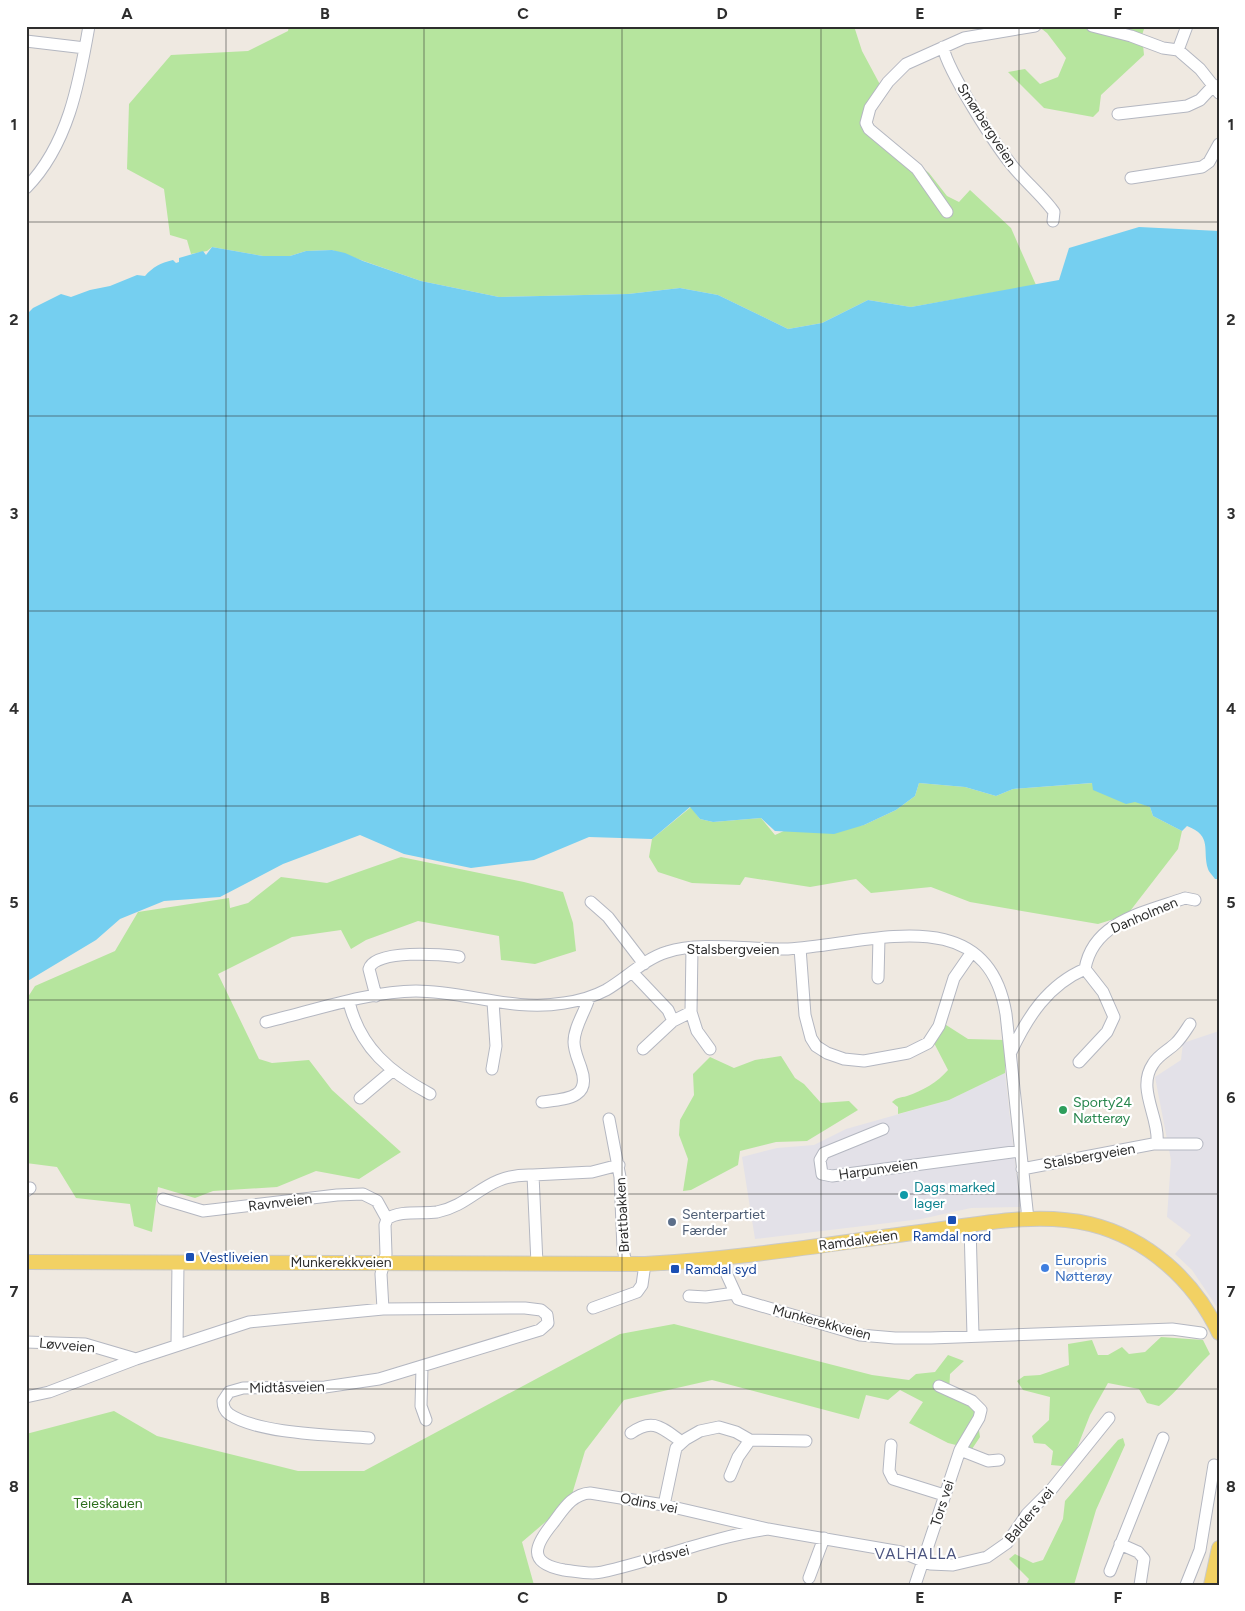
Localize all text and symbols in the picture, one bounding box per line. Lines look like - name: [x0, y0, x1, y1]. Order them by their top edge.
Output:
- text: A: [121, 4, 133, 23]
- text: B: [320, 4, 330, 23]
- text: C: [517, 4, 529, 23]
- text: D: [716, 4, 728, 23]
- text: E: [915, 4, 925, 23]
- text: F: [1114, 4, 1123, 23]
- street label: Smørbergveien: [953, 81, 1020, 170]
- text: 1: [11, 115, 17, 134]
- text: 1: [1228, 115, 1234, 134]
- text: 2: [9, 310, 19, 329]
- text: 2: [1226, 310, 1236, 329]
- text: 3: [10, 504, 19, 523]
- text: 3: [1227, 504, 1236, 523]
- text: 4: [9, 699, 19, 718]
- text: 4: [1226, 699, 1236, 718]
- text: 5: [9, 893, 19, 912]
- text: 5: [1226, 893, 1236, 912]
- street label: Danholmen: [1108, 894, 1180, 937]
- street label: Stalsbergveien: [687, 941, 780, 958]
- text: 6: [9, 1088, 19, 1107]
- text: 6: [1226, 1088, 1236, 1107]
- place label: Sporty24 Nøtterøy: [1073, 1094, 1132, 1127]
- marker: Sporty24 Nøtterøy: [1057, 1104, 1069, 1116]
- street label: Stalsbergveien: [1042, 1140, 1136, 1173]
- street label: Harpunveien: [837, 1156, 919, 1183]
- street label: Brattbakken: [612, 1177, 633, 1253]
- place label: Dags marked lager: [914, 1179, 995, 1212]
- marker: Dags marked lager: [898, 1189, 910, 1201]
- street label: Ravnveien: [247, 1190, 313, 1215]
- place label: Senterpartiet Færder: [682, 1206, 765, 1239]
- marker: Ramdal nord: [946, 1214, 958, 1226]
- marker: Senterpartiet Færder: [666, 1216, 678, 1228]
- street label: Ramdalveien: [817, 1227, 899, 1254]
- place label: Ramdal nord: [913, 1228, 991, 1245]
- place label: Vestliveien: [200, 1249, 269, 1266]
- marker: Vestliveien: [184, 1251, 196, 1263]
- place label: Europris Nøtterøy: [1055, 1252, 1113, 1285]
- street label: Munkerekkveien: [290, 1254, 392, 1271]
- place label: Ramdal syd: [685, 1261, 757, 1278]
- marker: Europris Nøtterøy: [1039, 1262, 1051, 1274]
- marker: Ramdal syd: [669, 1263, 681, 1275]
- text: 7: [10, 1282, 19, 1301]
- text: 7: [1227, 1282, 1236, 1301]
- street label: Munkerekkveien: [771, 1301, 873, 1344]
- street label: Løvveien: [38, 1335, 96, 1356]
- street label: Midtåsveien: [249, 1378, 325, 1397]
- text: 8: [9, 1477, 19, 1496]
- text: 8: [1226, 1477, 1236, 1496]
- street label: Tors vei: [927, 1478, 958, 1528]
- street label: Balders vei: [1001, 1484, 1058, 1547]
- street label: Odins vei: [619, 1490, 679, 1517]
- park label: Teieskauen: [74, 1495, 143, 1512]
- street label: Urdsvei: [641, 1542, 691, 1569]
- district label: VALHALLA: [875, 1545, 957, 1563]
- text: A: [121, 1588, 133, 1607]
- text: B: [320, 1588, 330, 1607]
- text: C: [517, 1588, 529, 1607]
- text: D: [716, 1588, 728, 1607]
- text: E: [915, 1588, 925, 1607]
- text: F: [1114, 1588, 1123, 1607]

